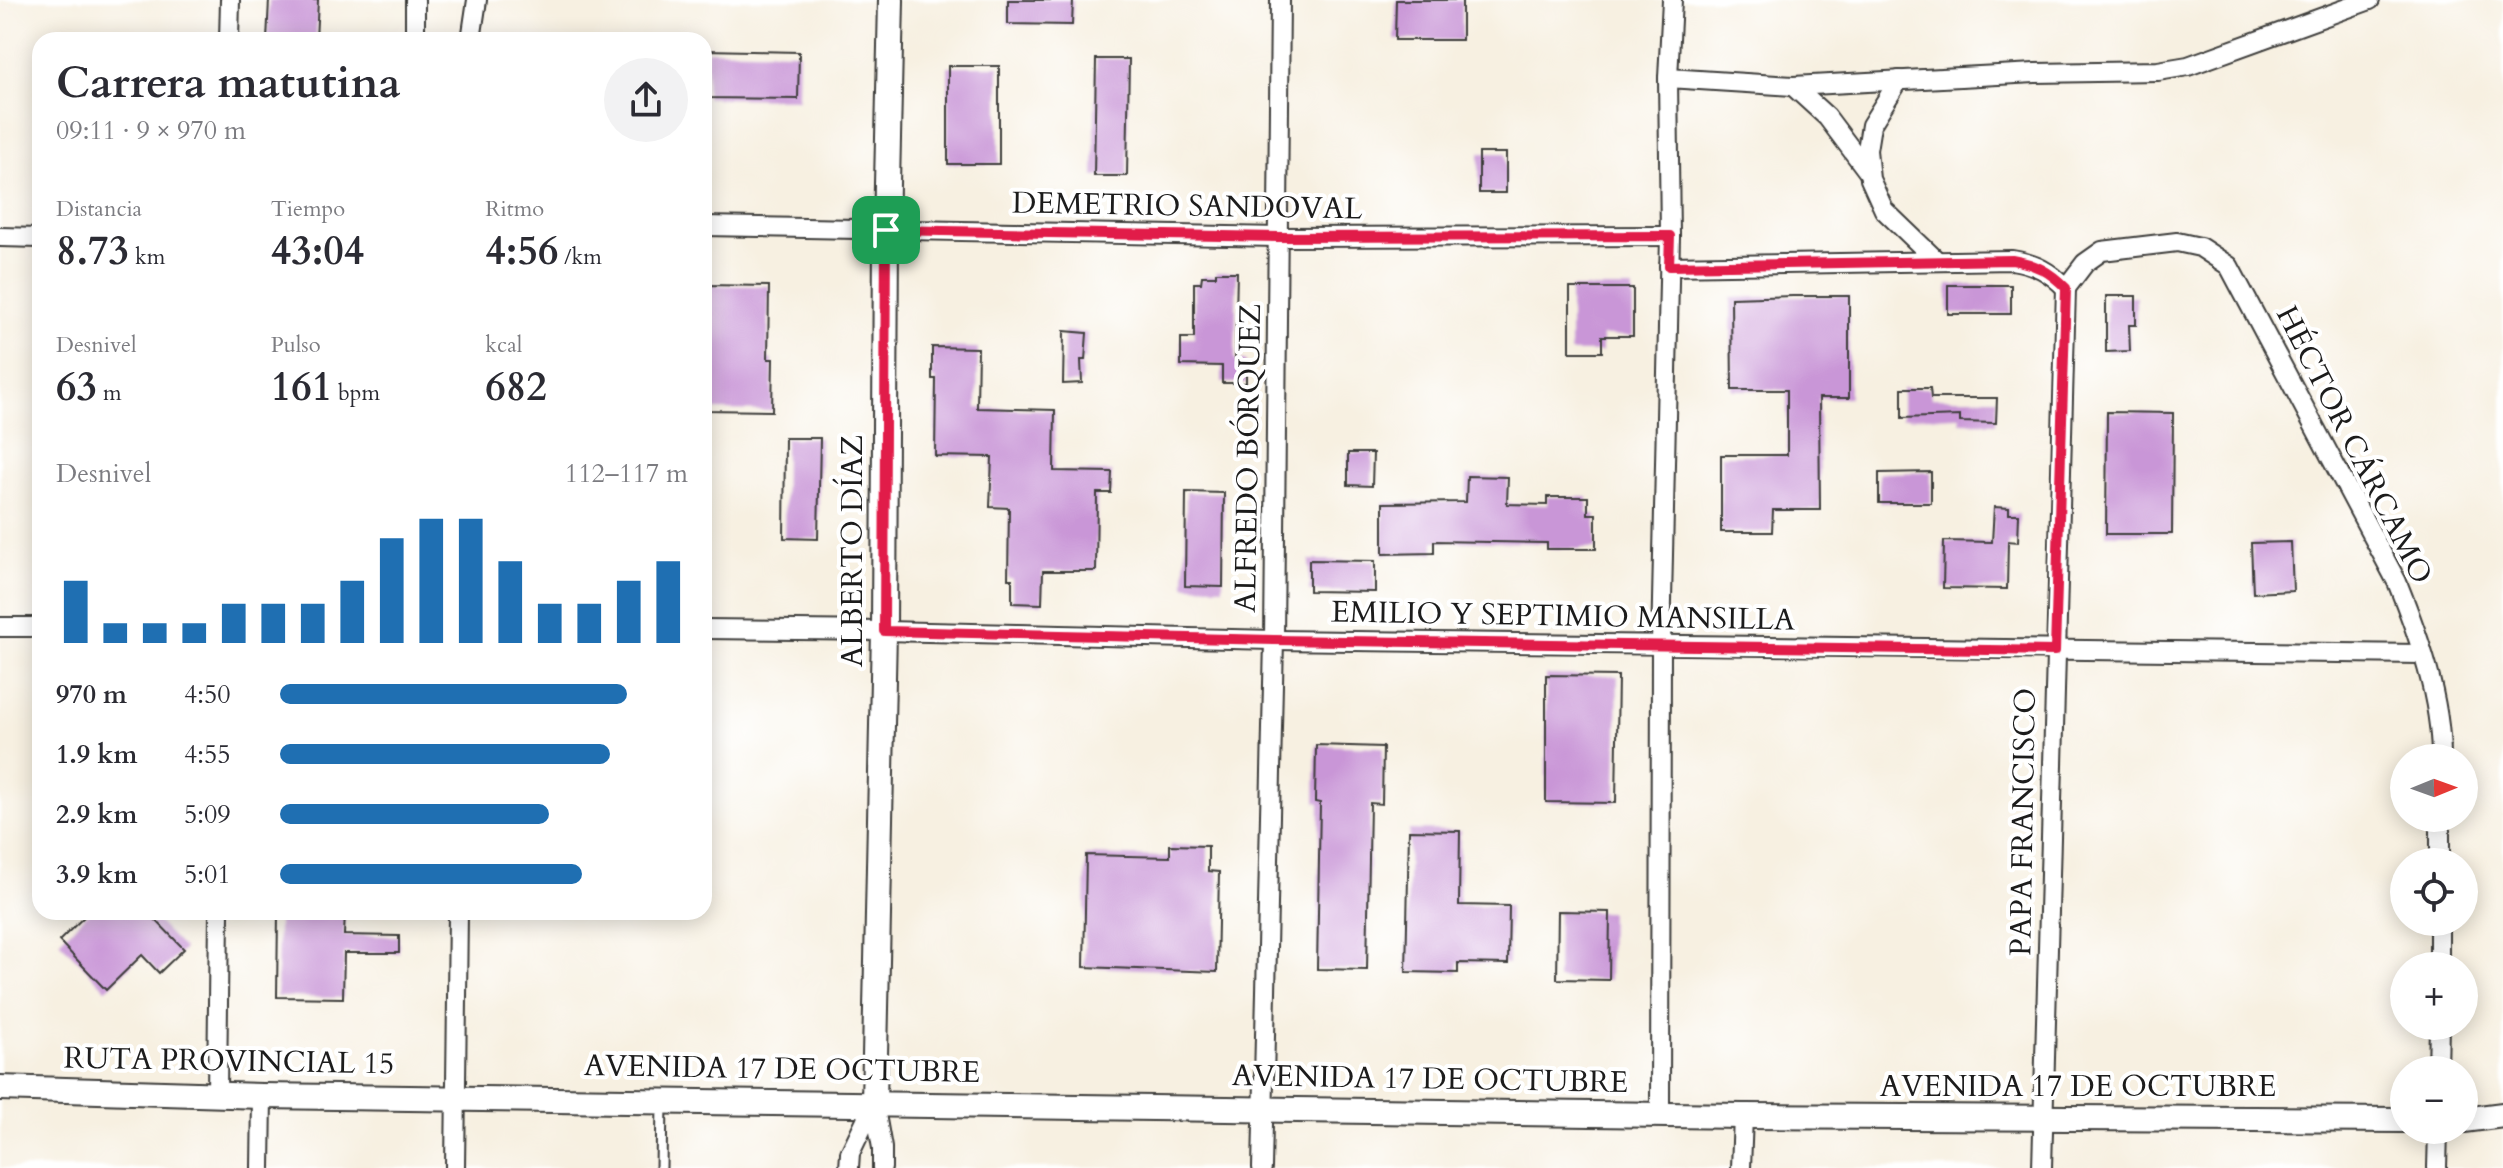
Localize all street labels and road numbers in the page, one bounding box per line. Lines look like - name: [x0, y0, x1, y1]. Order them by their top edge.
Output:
- street label: DEMETRIO SANDOVAL: [1011, 182, 1363, 230]
- street label: HÉCTOR CÁRCAMO: [2266, 299, 2442, 591]
- street label: ALFREDO BÓRQUEZ: [1225, 303, 1271, 613]
- street label: ALBERTO DÍAZ: [832, 435, 873, 667]
- street label: EMILIO Y SEPTIMIO MANSILLA: [1331, 591, 1796, 641]
- street label: PAPA FRANCISCO: [2000, 688, 2046, 956]
- street label: RUTA PROVINCIAL 15: [63, 1038, 395, 1084]
- street label: AVENIDA 17 DE OCTUBRE: [584, 1045, 980, 1093]
- street label: AVENIDA 17 DE OCTUBRE: [1232, 1055, 1628, 1103]
- street label: AVENIDA 17 DE OCTUBRE: [1880, 1066, 2276, 1107]

